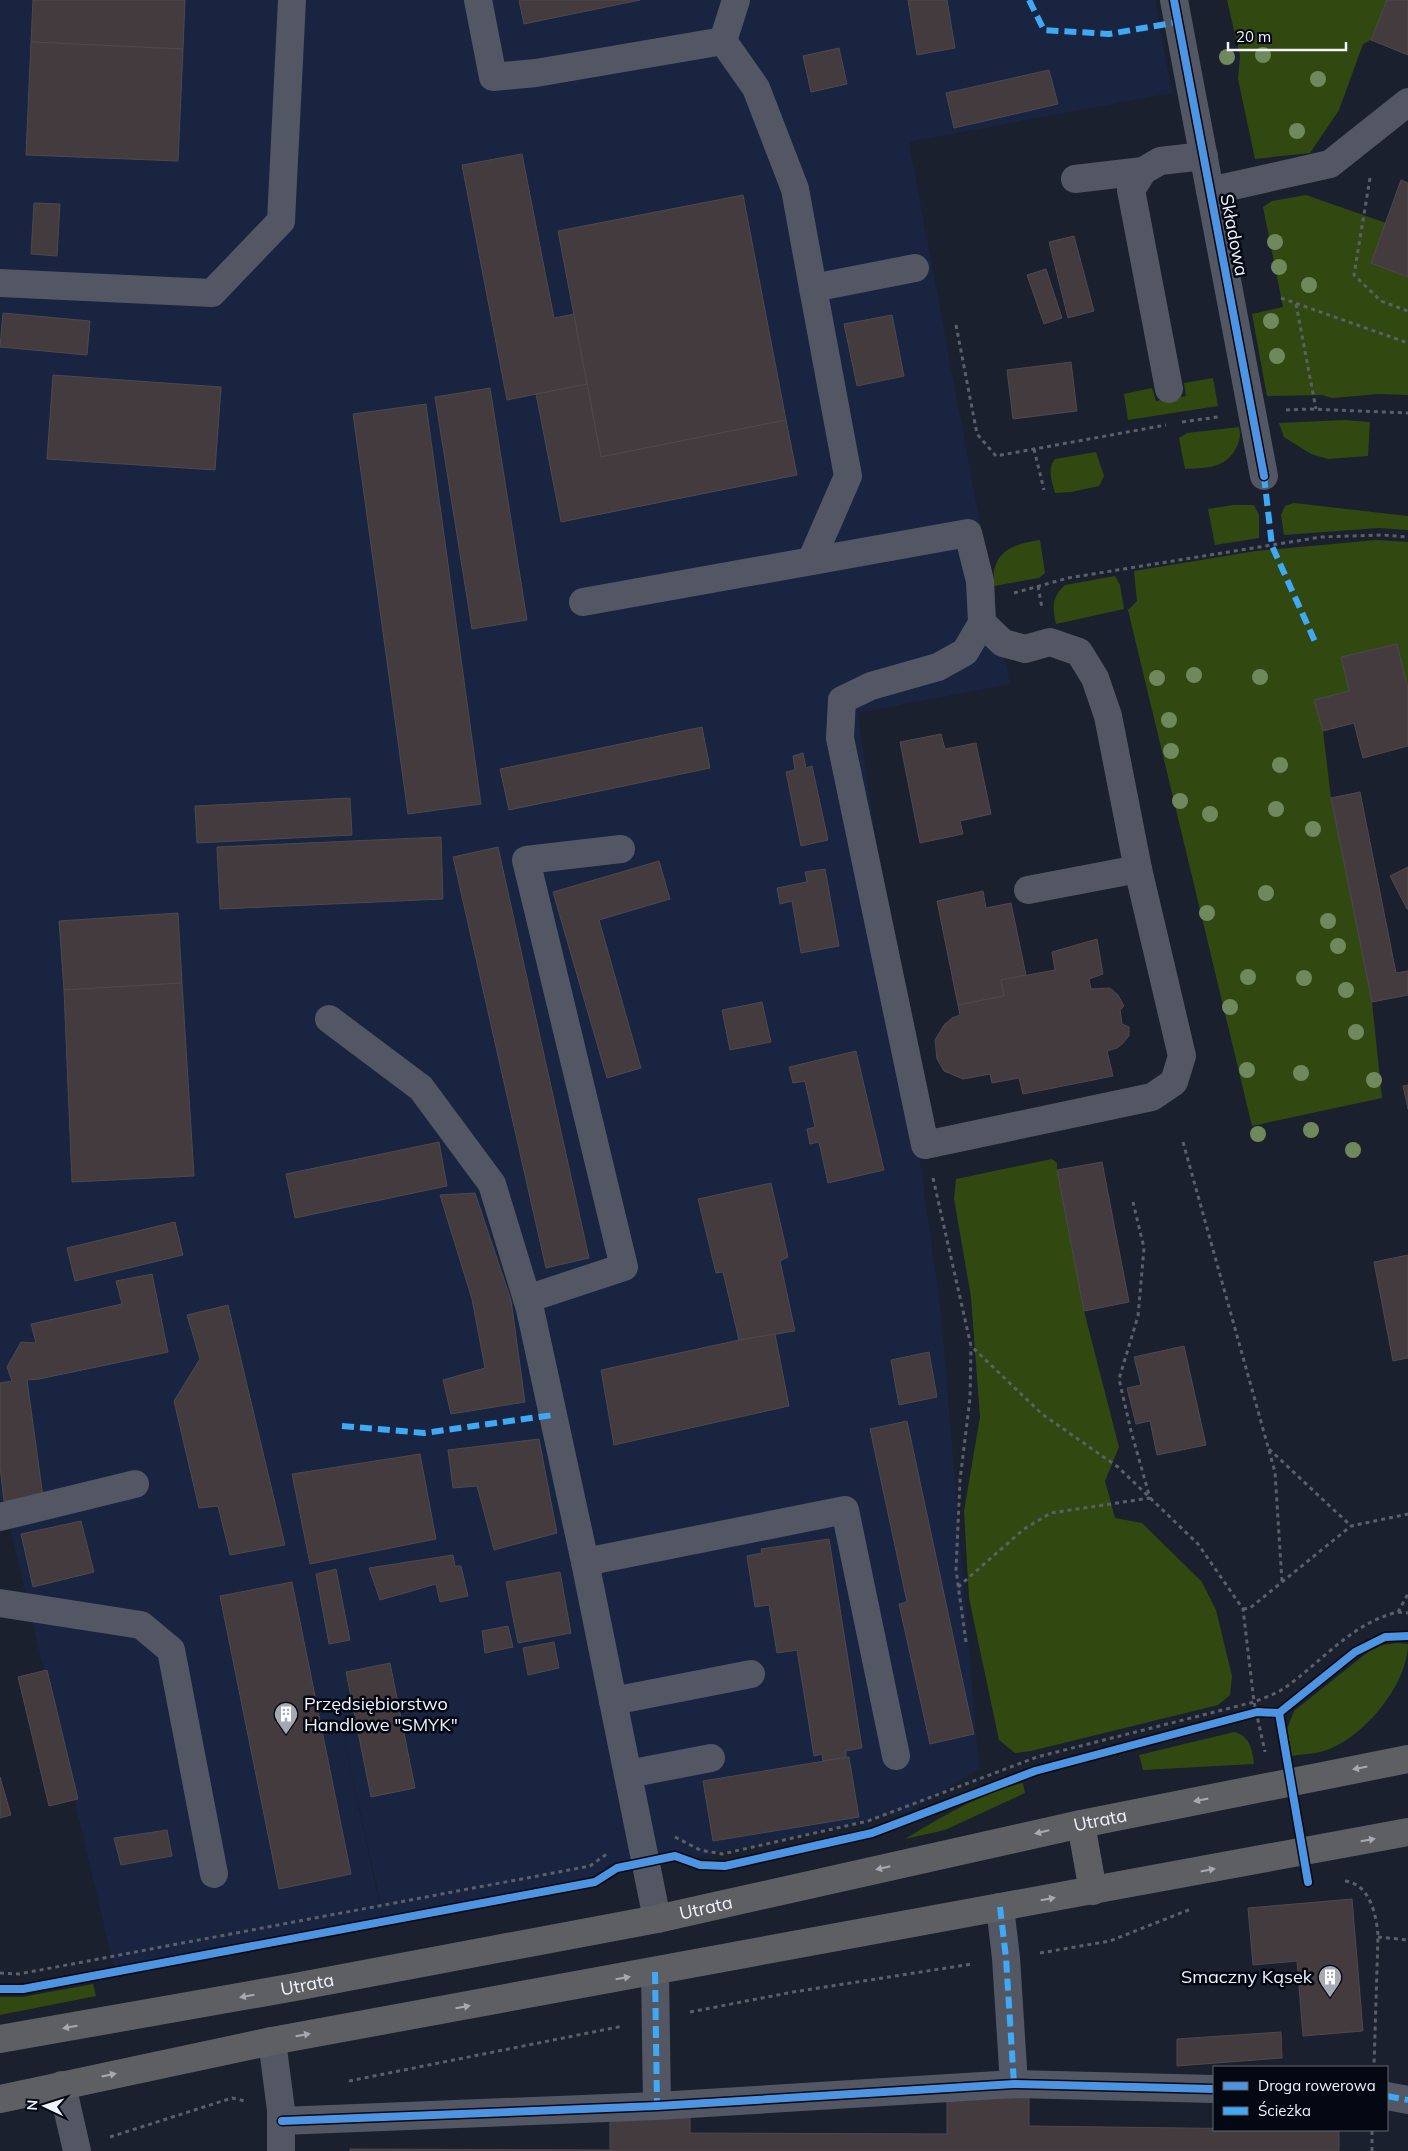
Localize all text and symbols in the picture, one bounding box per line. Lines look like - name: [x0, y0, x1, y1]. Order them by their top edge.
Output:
- scale bar: [1228, 20, 1346, 52]
- text: 20 m: [1236, 27, 1271, 46]
- street label: Składowa: [1215, 192, 1254, 278]
- place label: Przędsiębiorstwo Handlowe "SMYK": [304, 1692, 458, 1736]
- building icon: Przędsiębiorstwo Handlowe "SMYK": [273, 1701, 299, 1735]
- one-way arrow: [1353, 1764, 1368, 1772]
- one-way arrow: [1192, 1796, 1208, 1804]
- street label: Utrata: [1071, 1803, 1129, 1836]
- one-way arrow: [1034, 1828, 1049, 1836]
- one-way arrow: [1360, 1835, 1376, 1843]
- one-way arrow: [875, 1864, 891, 1872]
- one-way arrow: [1200, 1865, 1216, 1873]
- street label: Utrata: [677, 1890, 735, 1925]
- one-way arrow: [1040, 1894, 1056, 1902]
- building icon: Smaczny Kąsek: [1317, 1964, 1343, 1998]
- place label: Smaczny Kąsek: [1181, 1965, 1313, 1988]
- street label: Utrata: [279, 1968, 336, 2000]
- one-way arrow: [615, 1973, 631, 1981]
- one-way arrow: [239, 1992, 255, 2000]
- one-way arrow: [455, 2002, 471, 2010]
- one-way arrow: [62, 2023, 78, 2031]
- one-way arrow: [295, 2031, 311, 2039]
- legend: [1213, 2066, 1388, 2131]
- one-way arrow: [102, 2071, 117, 2079]
- text: Droga rowerowa: [1258, 2076, 1376, 2095]
- north arrow: [20, 2081, 70, 2131]
- text: N: [23, 2099, 41, 2111]
- text: Ścieżka: [1258, 2101, 1311, 2120]

